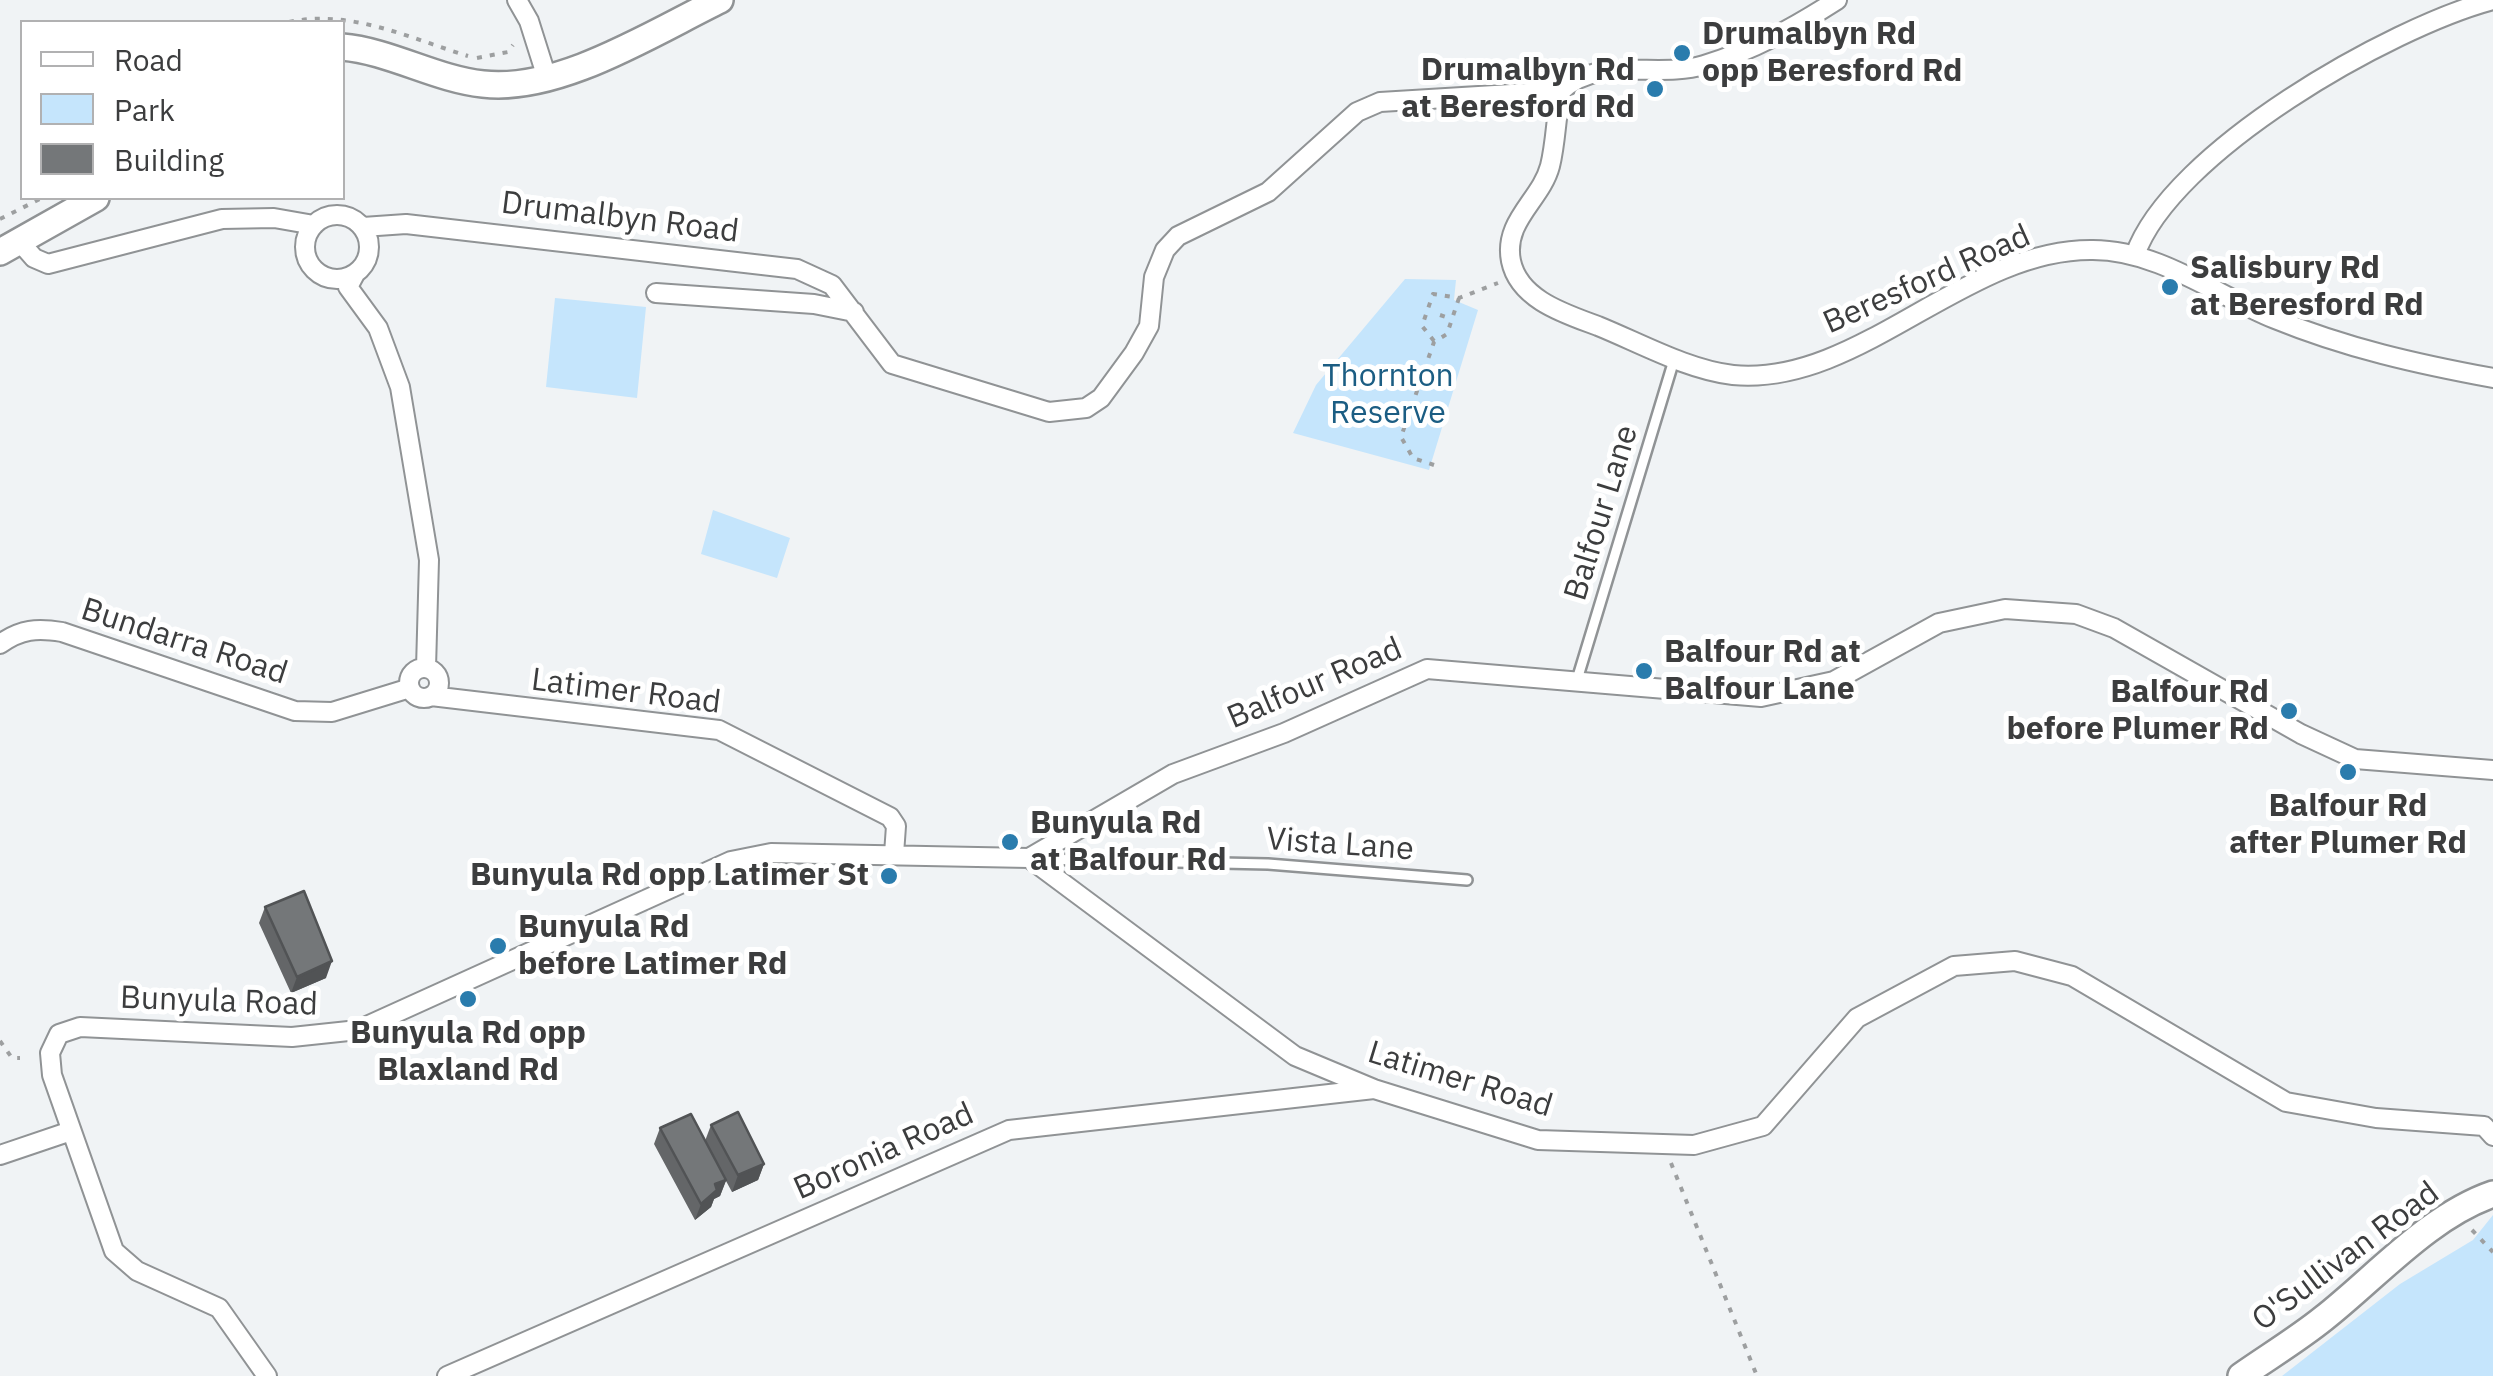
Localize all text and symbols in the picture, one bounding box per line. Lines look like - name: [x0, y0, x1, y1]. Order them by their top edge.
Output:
- place label: Drumalbyn Rd opp Beresford Rd: [1702, 16, 1962, 91]
- legend: [20, 20, 345, 200]
- text: Road: [114, 40, 183, 79]
- marker: Drumalbyn Rd opp Beresford Rd: [1671, 42, 1693, 64]
- place label: Drumalbyn Rd at Beresford Rd: [1401, 52, 1635, 127]
- marker: Drumalbyn Rd at Beresford Rd: [1644, 78, 1666, 100]
- text: Park: [114, 90, 175, 129]
- text: Building: [114, 140, 224, 179]
- street label: Drumalbyn Road: [499, 184, 741, 252]
- street label: Beresford Road: [1818, 217, 2036, 343]
- place label: Salisbury Rd at Beresford Rd: [2190, 250, 2424, 325]
- marker: Salisbury Rd at Beresford Rd: [2159, 276, 2181, 298]
- park label: Thornton Reserve: [1322, 358, 1454, 433]
- street label: Balfour Lane: [1557, 421, 1647, 605]
- street label: Bundarra Road: [76, 591, 292, 693]
- street label: Balfour Road: [1222, 630, 1408, 738]
- place label: Balfour Rd at Balfour Lane: [1664, 634, 1861, 709]
- marker: Balfour Rd at Balfour Lane: [1633, 660, 1655, 682]
- street label: Latimer Road: [529, 661, 723, 723]
- place label: Balfour Rd before Plumer Rd: [2006, 674, 2269, 749]
- marker: Balfour Rd before Plumer Rd: [2278, 700, 2300, 722]
- marker: Balfour Rd after Plumer Rd: [2337, 761, 2359, 783]
- place label: Balfour Rd after Plumer Rd: [2229, 788, 2467, 863]
- place label: Bunyula Rd at Balfour Rd: [1030, 805, 1227, 880]
- street label: Vista Lane: [1265, 821, 1415, 869]
- marker: Bunyula Rd at Balfour Rd: [999, 831, 1021, 853]
- place label: Bunyula Rd opp Latimer St: [470, 857, 869, 895]
- marker: Bunyula Rd opp Latimer St: [878, 865, 900, 887]
- place label: Bunyula Rd before Latimer Rd: [518, 909, 787, 984]
- marker: Bunyula Rd before Latimer Rd: [487, 935, 509, 957]
- street label: Bunyula Road: [119, 979, 319, 1025]
- marker: Bunyula Rd opp Blaxland Rd: [457, 988, 479, 1010]
- place label: Bunyula Rd opp Blaxland Rd: [350, 1015, 586, 1090]
- street label: Latimer Road: [1363, 1034, 1557, 1126]
- street label: Boronia Road: [788, 1095, 980, 1209]
- street label: O'Sullivan Road: [2245, 1174, 2447, 1340]

